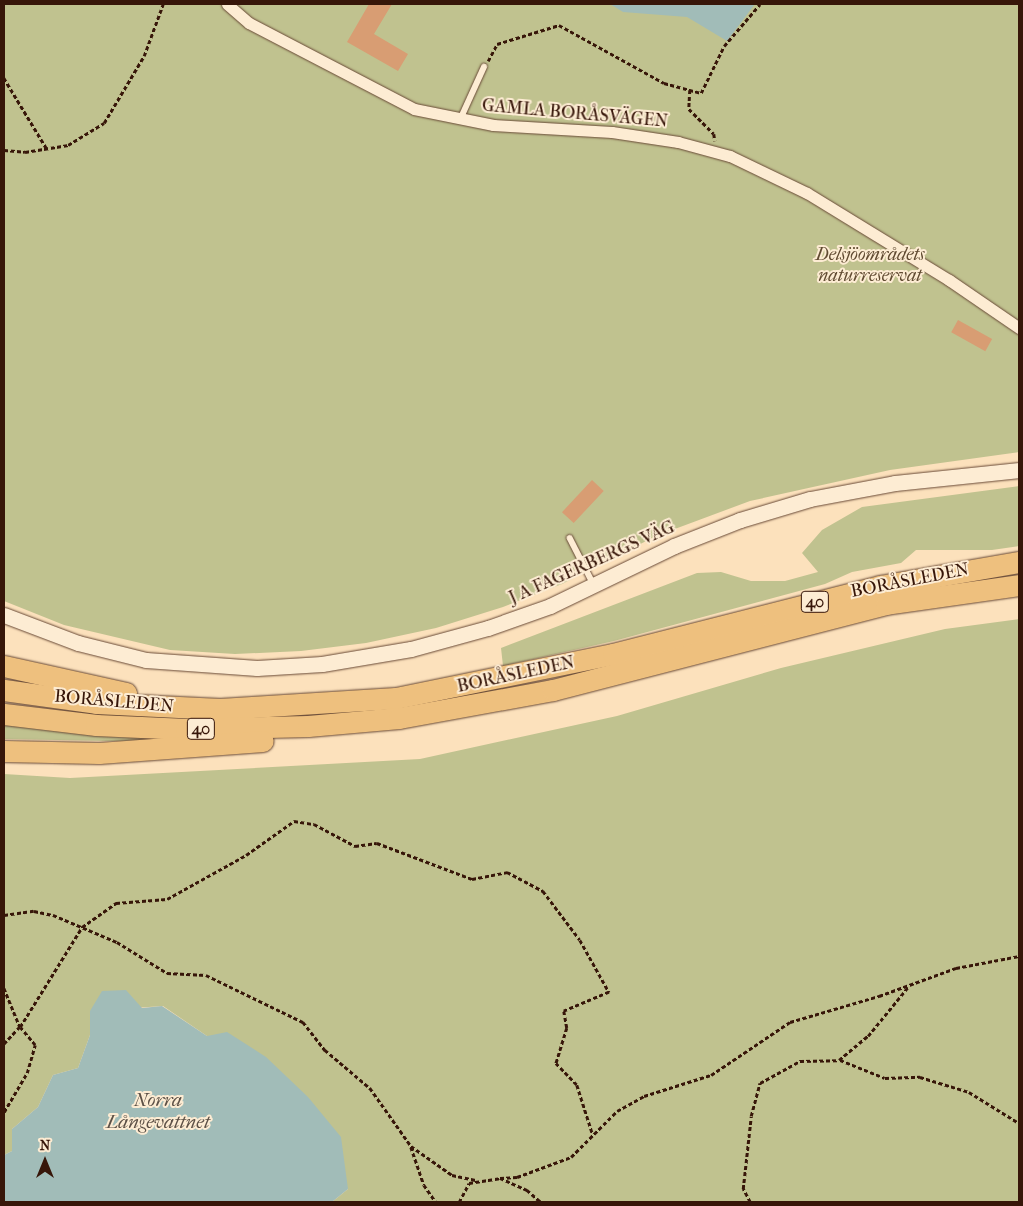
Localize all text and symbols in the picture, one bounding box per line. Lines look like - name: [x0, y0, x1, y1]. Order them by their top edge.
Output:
- street label: GAMLA BORÅSVÄGEN: [481, 95, 669, 133]
- park label: Delsjöområdets naturreservat: [816, 245, 924, 288]
- street label: J A FAGERBERGS VÄG: [506, 517, 678, 609]
- street label: BORÅSLEDEN: [849, 559, 971, 603]
- road number: 40: [800, 588, 830, 616]
- street label: BORÅSLEDEN: [455, 652, 577, 698]
- street label: BORÅSLEDEN: [53, 686, 175, 718]
- road number: 40: [186, 716, 216, 742]
- water label: Norra Långevattnet: [106, 1090, 210, 1134]
- north arrow: [20, 1136, 70, 1186]
- text: N: [40, 1137, 50, 1154]

